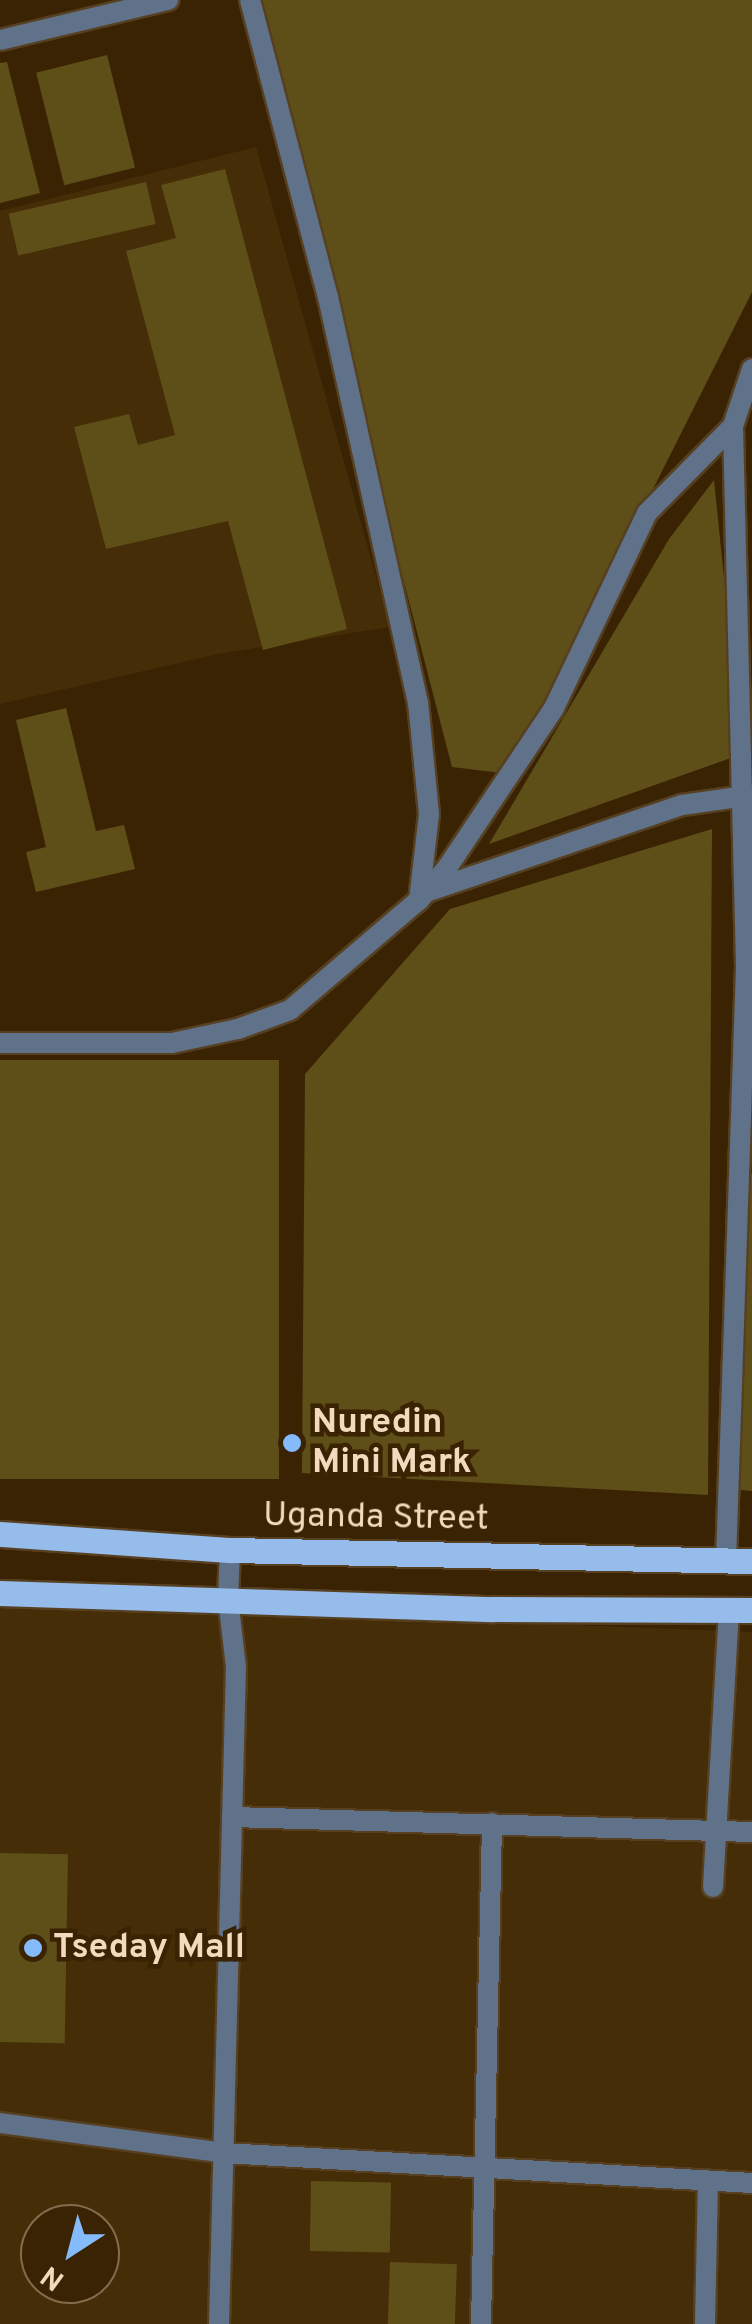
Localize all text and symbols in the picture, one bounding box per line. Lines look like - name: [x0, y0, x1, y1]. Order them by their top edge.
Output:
- place label: Nuredin Mini Mark: [312, 1402, 472, 1484]
- marker: Nuredin Mini Mark: [281, 1432, 303, 1454]
- street label: Uganda Street: [263, 1495, 489, 1541]
- place label: Tseday Mall: [53, 1927, 245, 1969]
- marker: Tseday Mall: [22, 1937, 44, 1959]
- north arrow: [20, 2204, 120, 2304]
- text: N: [35, 2256, 72, 2297]

